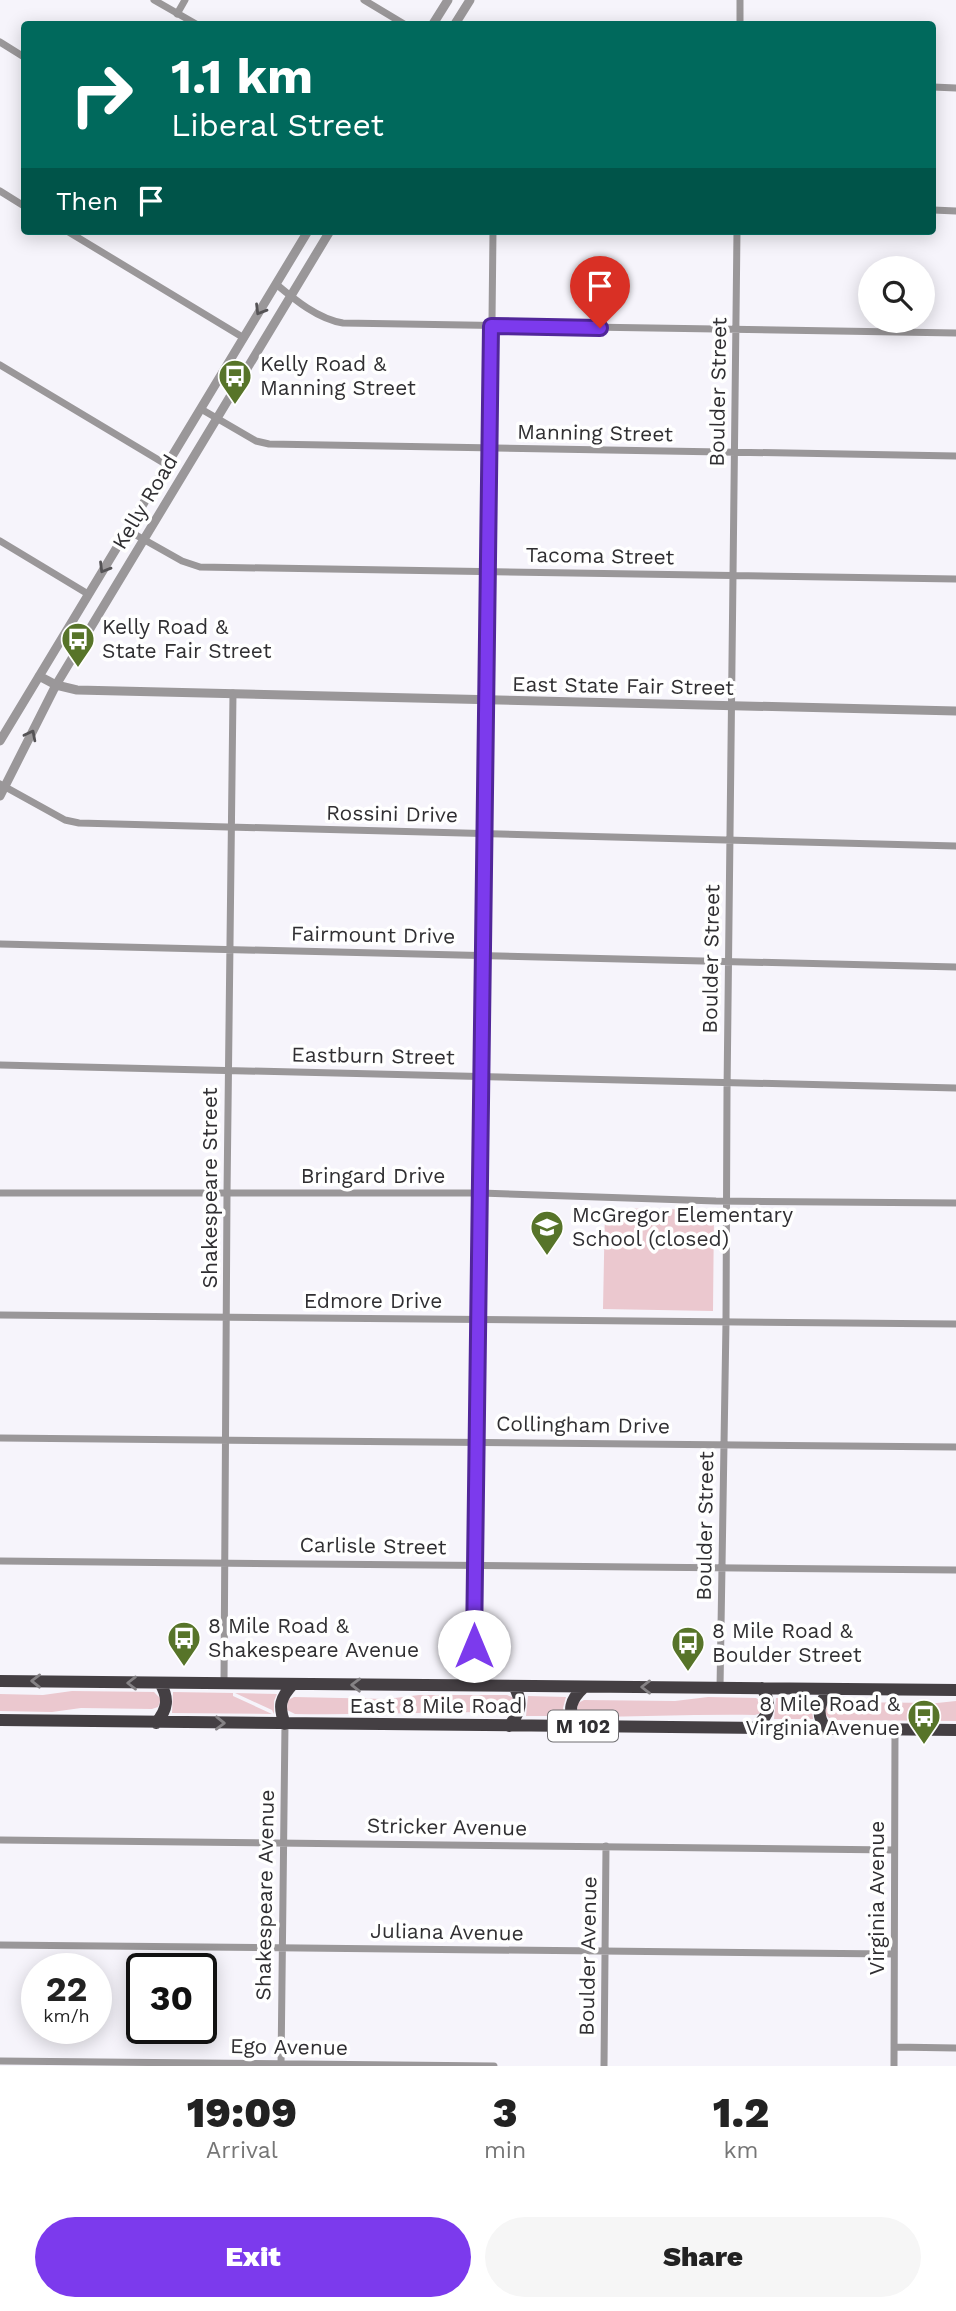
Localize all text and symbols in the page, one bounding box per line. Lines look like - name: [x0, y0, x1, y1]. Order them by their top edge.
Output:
- text: 1.1 km: [171, 47, 313, 105]
- icon: right: [56, 49, 147, 140]
- text: Liberal Street: [171, 106, 384, 144]
- icon: arrive: [132, 182, 170, 220]
- text: Then: [56, 186, 118, 216]
- pin: [570, 256, 630, 328]
- map controls: [858, 256, 935, 333]
- button: search: [858, 256, 935, 333]
- icon: arrive: [581, 267, 619, 305]
- one-way arrow: [256, 303, 269, 316]
- street label: Boulder Street: [704, 317, 731, 467]
- place label: Kelly Road & Manning Street: [260, 351, 416, 400]
- bus stop icon: Kelly Road & Manning Street: [216, 357, 254, 406]
- street label: Manning Street: [517, 419, 673, 446]
- street label: Kelly Road: [107, 450, 183, 554]
- street label: Tacoma Street: [525, 542, 675, 569]
- one-way arrow: [100, 560, 113, 573]
- place label: Kelly Road & State Fair Street: [102, 614, 272, 663]
- bus stop icon: Kelly Road & State Fair Street: [59, 620, 97, 669]
- street label: East State Fair Street: [512, 671, 734, 700]
- one-way arrow: [22, 730, 36, 742]
- street label: Rossini Drive: [326, 800, 458, 827]
- street label: Boulder Street: [697, 884, 724, 1034]
- street label: Fairmount Drive: [291, 921, 455, 948]
- street label: Eastburn Street: [291, 1042, 455, 1069]
- street label: Shakespeare Street: [197, 1087, 222, 1288]
- street label: Bringard Drive: [301, 1163, 445, 1188]
- place label: McGregor Elementary School (closed): [572, 1202, 793, 1251]
- school or university icon: McGregor Elementary School (closed): [528, 1208, 566, 1257]
- street label: Edmore Drive: [304, 1288, 442, 1313]
- street label: Collingham Drive: [496, 1410, 670, 1439]
- street label: Boulder Street: [691, 1451, 718, 1601]
- street label: Carlisle Street: [299, 1532, 447, 1559]
- position arrow: [437, 1609, 511, 1683]
- place label: 8 Mile Road & Shakespeare Avenue: [208, 1613, 419, 1662]
- place label: 8 Mile Road & Boulder Street: [712, 1618, 862, 1667]
- bus stop icon: 8 Mile Road & Shakespeare Avenue: [165, 1619, 203, 1668]
- bus stop icon: 8 Mile Road & Boulder Street: [669, 1624, 707, 1673]
- one-way arrow: [31, 1674, 42, 1689]
- one-way arrow: [126, 1675, 137, 1690]
- one-way arrow: [351, 1677, 362, 1692]
- one-way arrow: [641, 1679, 651, 1695]
- place label: 8 Mile Road & Virginia Avenue: [745, 1691, 901, 1740]
- street label: East 8 Mile Road: [350, 1693, 522, 1718]
- bus stop icon: 8 Mile Road & Virginia Avenue: [905, 1697, 943, 1746]
- road number: M 102: [548, 1710, 618, 1742]
- one-way arrow: [216, 1715, 226, 1731]
- street label: Shakespeare Avenue: [250, 1789, 279, 2001]
- street label: Stricker Avenue: [367, 1813, 527, 1840]
- street label: Virginia Avenue: [864, 1821, 889, 1975]
- street label: Boulder Avenue: [574, 1876, 601, 2036]
- street label: Juliana Avenue: [370, 1918, 524, 1945]
- speed limit sign: 30: [126, 1953, 217, 2044]
- text: 22: [46, 1968, 87, 2010]
- text: km/h: [43, 2005, 90, 2026]
- street label: Ego Avenue: [230, 2033, 348, 2060]
- text: 19:09: [187, 2088, 297, 2137]
- text: 3: [492, 2088, 518, 2137]
- text: 1.2: [713, 2088, 769, 2137]
- text: Arrival: [206, 2137, 278, 2164]
- text: min: [484, 2137, 526, 2164]
- text: km: [724, 2137, 759, 2164]
- button: Exit: [35, 2217, 471, 2297]
- button: Share: [485, 2217, 921, 2297]

